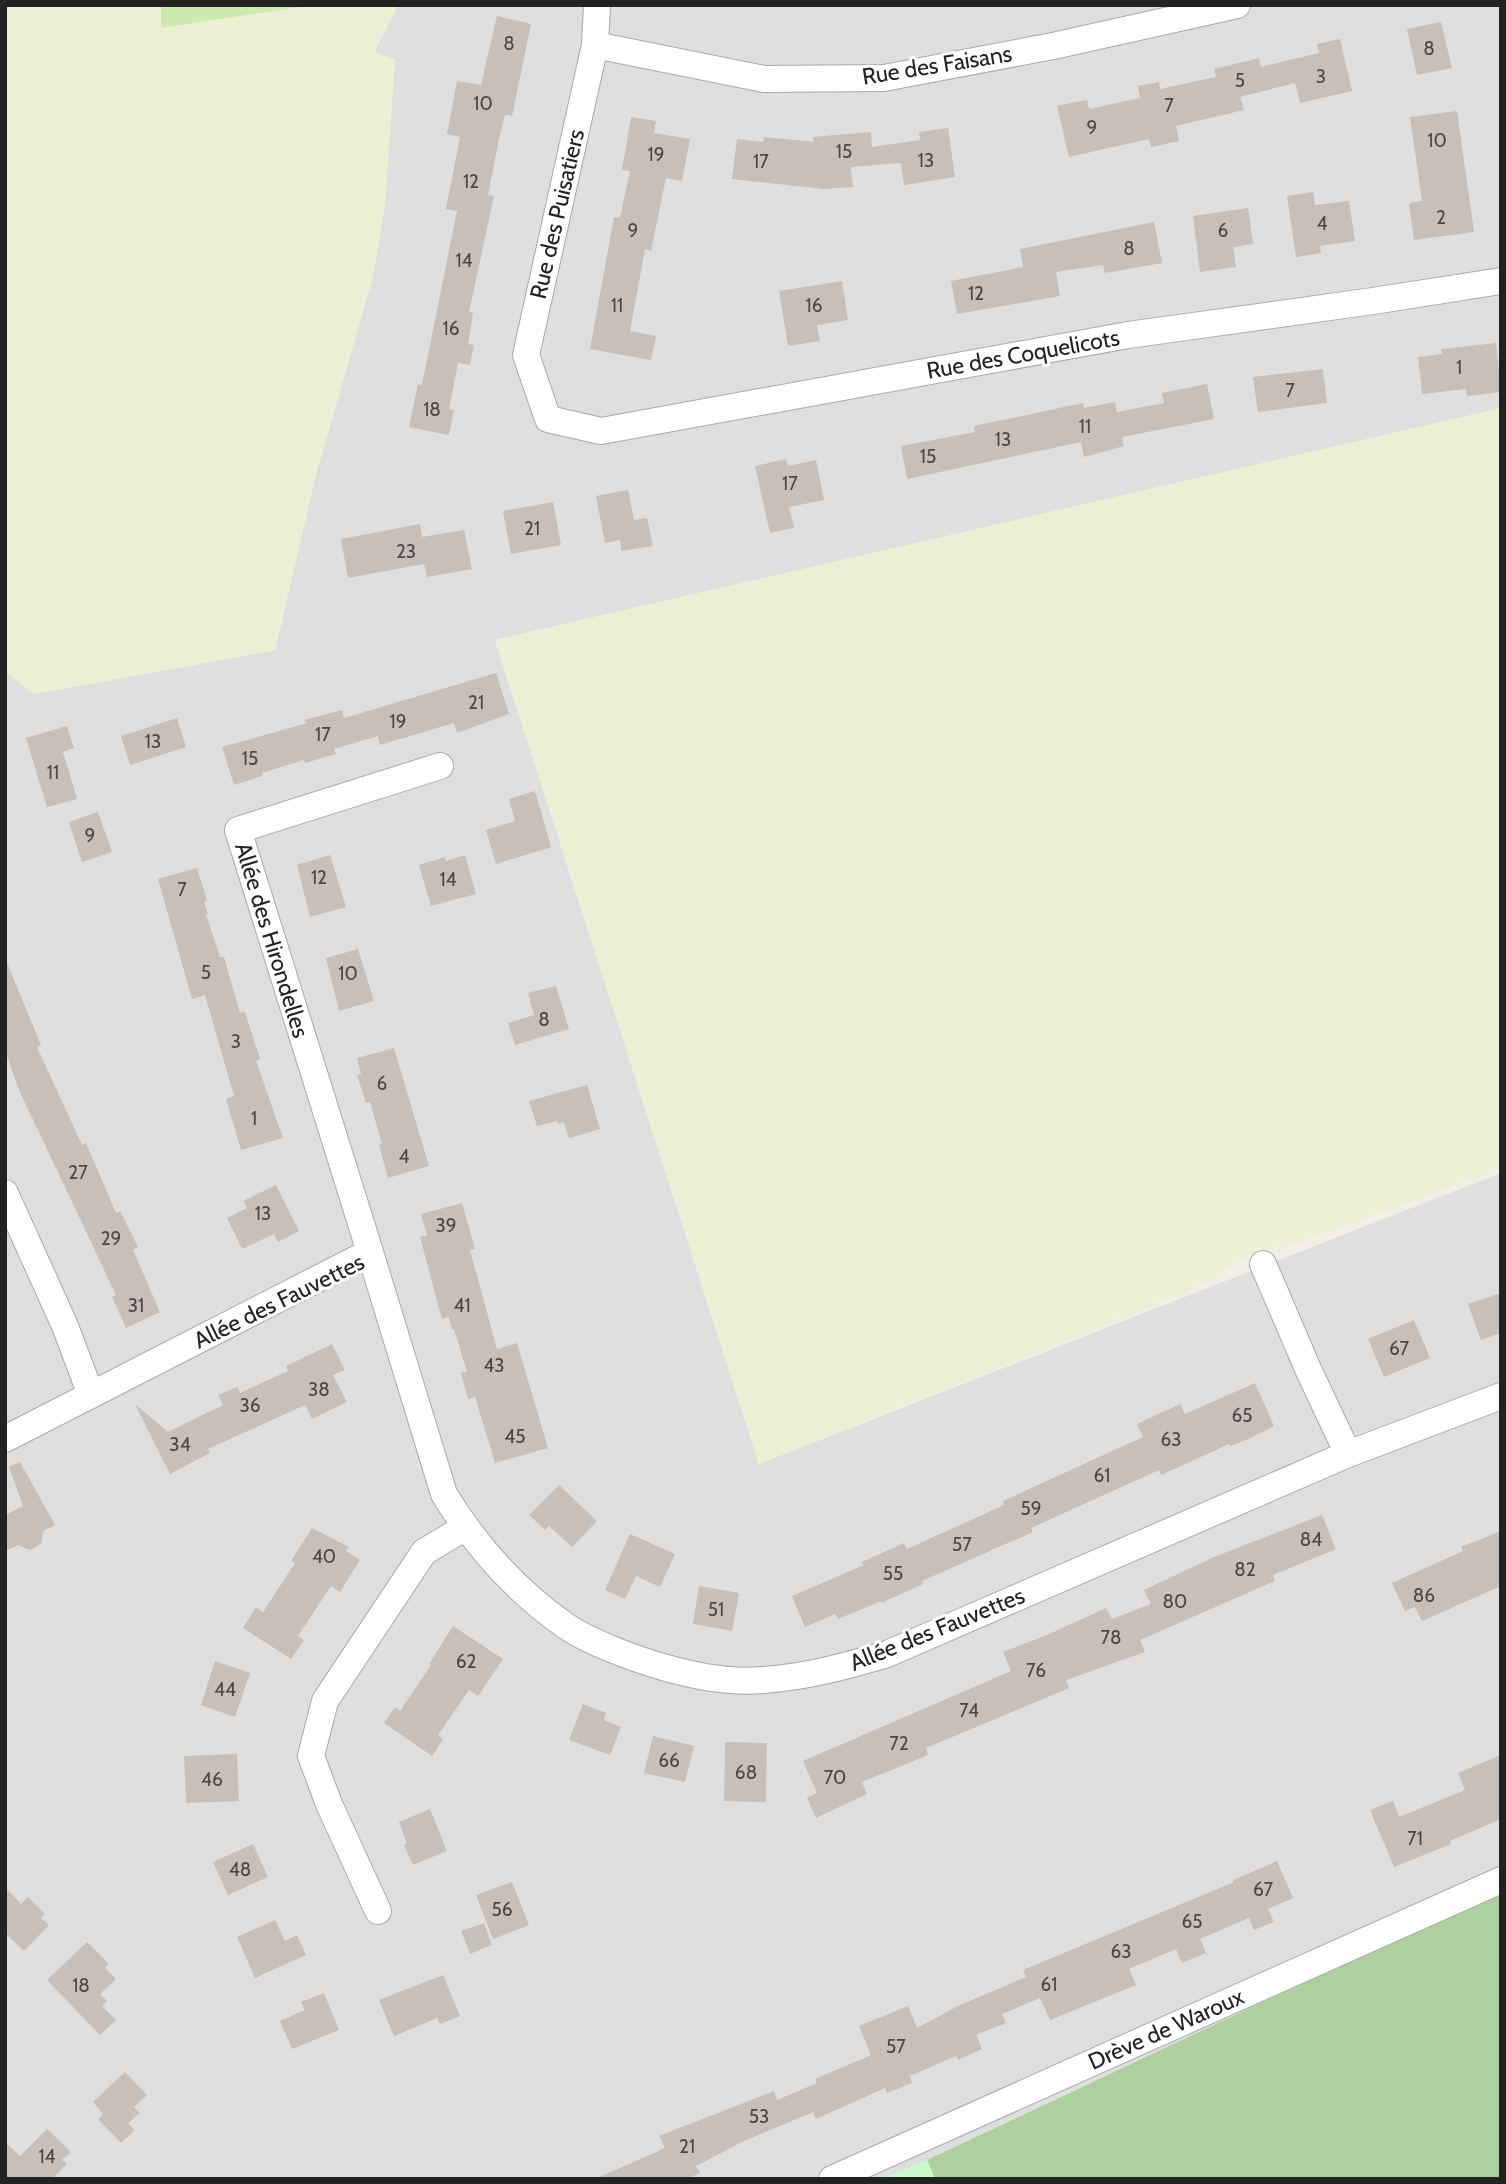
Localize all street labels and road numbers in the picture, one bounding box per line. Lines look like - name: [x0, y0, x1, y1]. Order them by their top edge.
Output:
- street label: Rue des Faisans: [860, 39, 1014, 91]
- street label: Rue des Puisatiers: [524, 126, 590, 302]
- street label: Rue des Coquelicots: [924, 323, 1122, 385]
- street label: Allée des Hirondelles: [229, 839, 315, 1041]
- street label: Allée des Fauvettes: [189, 1248, 369, 1354]
- street label: Allée des Fauvettes: [845, 1581, 1029, 1677]
- street label: Drève de Waroux: [1084, 1982, 1248, 2076]

